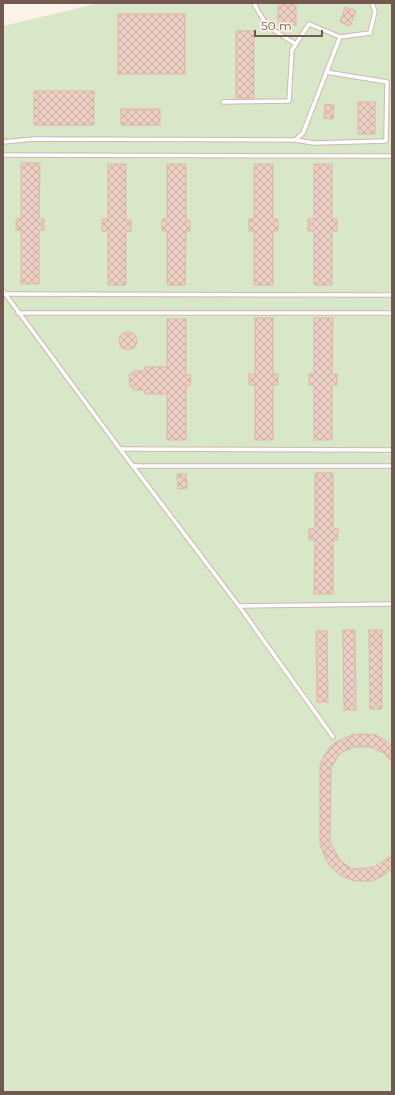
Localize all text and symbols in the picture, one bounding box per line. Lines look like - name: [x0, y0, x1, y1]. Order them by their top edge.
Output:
- scale bar: [255, 12, 322, 38]
- text: 50 m: [261, 18, 292, 33]

